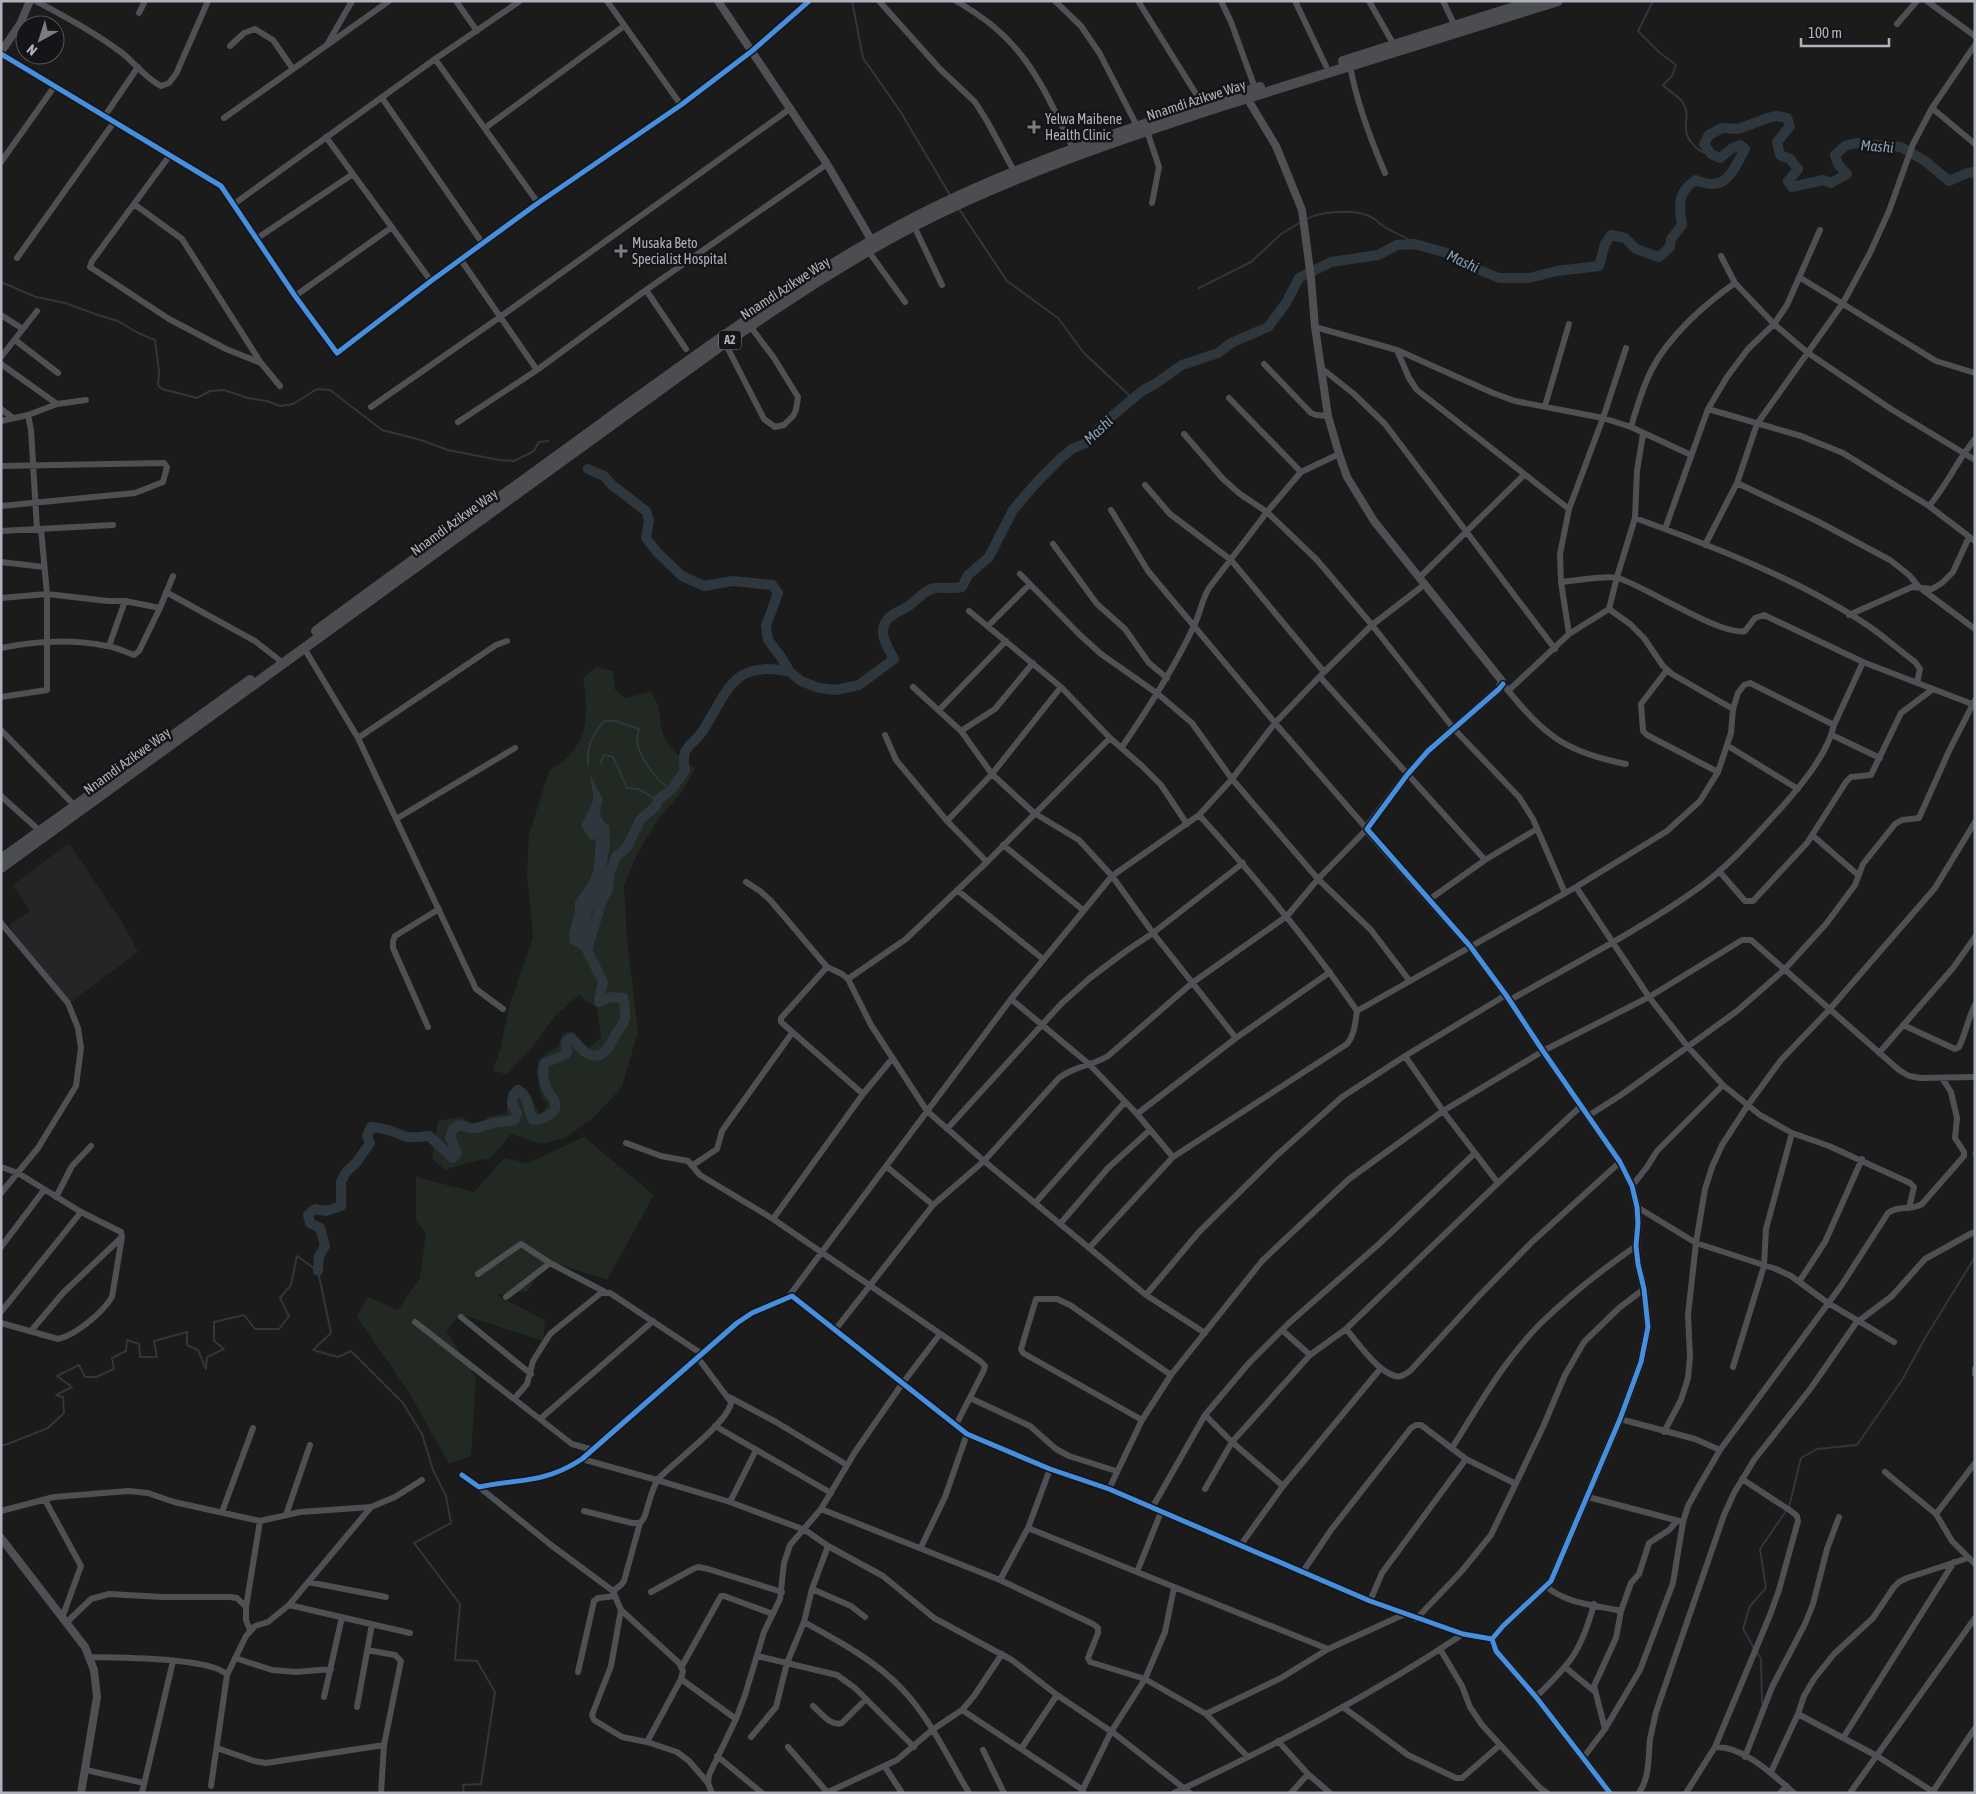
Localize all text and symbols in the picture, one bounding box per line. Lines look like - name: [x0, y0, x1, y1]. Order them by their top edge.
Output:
- north arrow: [15, 15, 65, 65]
- scale bar: [1801, 15, 1888, 47]
- text: 100 m: [1808, 24, 1842, 41]
- text: N: [24, 41, 40, 59]
- street label: Nnamdi Azikwe Way: [1144, 76, 1248, 124]
- place label: Yelwa Maibene Health Clinic: [1045, 111, 1122, 143]
- marker: Yelwa Maibene Health Clinic: [1027, 120, 1041, 134]
- water label: Mashi: [1860, 136, 1895, 156]
- place label: Musaka Beto Specialist Hospital: [632, 235, 728, 267]
- marker: Musaka Beto Specialist Hospital: [614, 244, 628, 258]
- water label: Mashi: [1444, 246, 1482, 276]
- street label: Nnamdi Azikwe Way: [737, 253, 833, 323]
- road number: A2: [719, 330, 741, 350]
- water label: Mashi: [1080, 412, 1116, 447]
- street label: Nnamdi Azikwe Way: [408, 485, 501, 559]
- street label: Nnamdi Azikwe Way: [81, 724, 174, 798]

